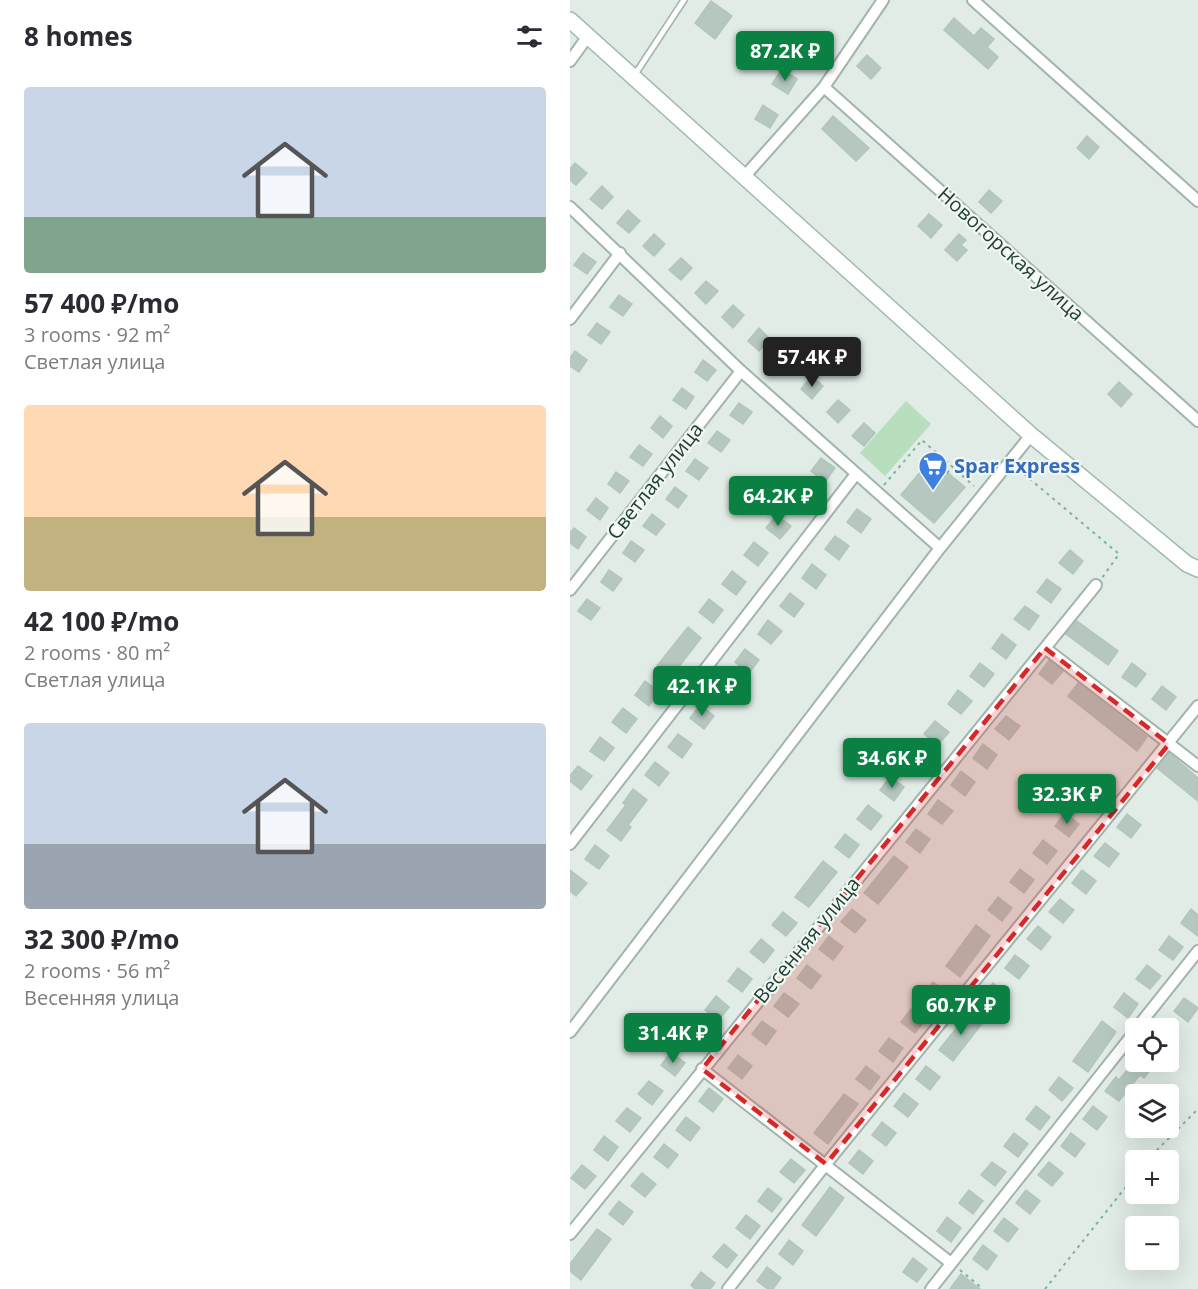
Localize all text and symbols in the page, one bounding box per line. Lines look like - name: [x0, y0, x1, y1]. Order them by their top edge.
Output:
- text: 8 homes: [24, 18, 133, 54]
- icon: filters: [513, 20, 546, 53]
- pin: 87.2K ₽: [730, 31, 840, 82]
- text: 87.2K ₽: [750, 37, 820, 64]
- icon: home: [231, 126, 339, 234]
- street label: Новогорская улица: [932, 181, 1090, 327]
- text: 57 400 ₽/mo: [24, 285, 179, 321]
- text: 3 rooms · 92 m²: [24, 321, 170, 348]
- pin: 57.4K ₽: [757, 337, 867, 388]
- text: 57.4K ₽: [777, 343, 847, 370]
- text: Светлая улица: [24, 348, 165, 375]
- street label: Светлая улица: [600, 417, 709, 545]
- icon: home: [231, 444, 339, 552]
- supermarket icon: Spar Express: [917, 450, 949, 492]
- place label: Spar Express: [954, 452, 1080, 479]
- pin: 64.2K ₽: [723, 476, 833, 527]
- text: 64.2K ₽: [743, 482, 813, 509]
- text: 42 100 ₽/mo: [24, 603, 179, 639]
- text: 2 rooms · 80 m²: [24, 639, 170, 666]
- text: Светлая улица: [24, 666, 165, 693]
- pin: 42.1K ₽: [647, 666, 757, 717]
- text: 42.1K ₽: [667, 672, 737, 699]
- pin: 34.6K ₽: [837, 738, 947, 789]
- text: 34.6K ₽: [857, 744, 927, 771]
- icon: home: [231, 762, 339, 870]
- pin: 32.3K ₽: [1012, 774, 1122, 825]
- text: 32.3K ₽: [1032, 780, 1102, 807]
- street label: Весенняя улица: [747, 871, 866, 1009]
- text: 32 300 ₽/mo: [24, 921, 179, 957]
- text: 2 rooms · 56 m²: [24, 957, 170, 984]
- text: Весенняя улица: [24, 984, 179, 1011]
- pin: 60.7K ₽: [906, 985, 1016, 1036]
- text: 60.7K ₽: [926, 991, 996, 1018]
- pin: 31.4K ₽: [618, 1013, 728, 1064]
- map controls: [1125, 1018, 1179, 1270]
- button: locate: [1125, 1018, 1179, 1072]
- text: 31.4K ₽: [638, 1019, 708, 1046]
- button: layers: [1125, 1084, 1179, 1138]
- button: +: [1125, 1150, 1179, 1204]
- button: −: [1125, 1216, 1179, 1270]

